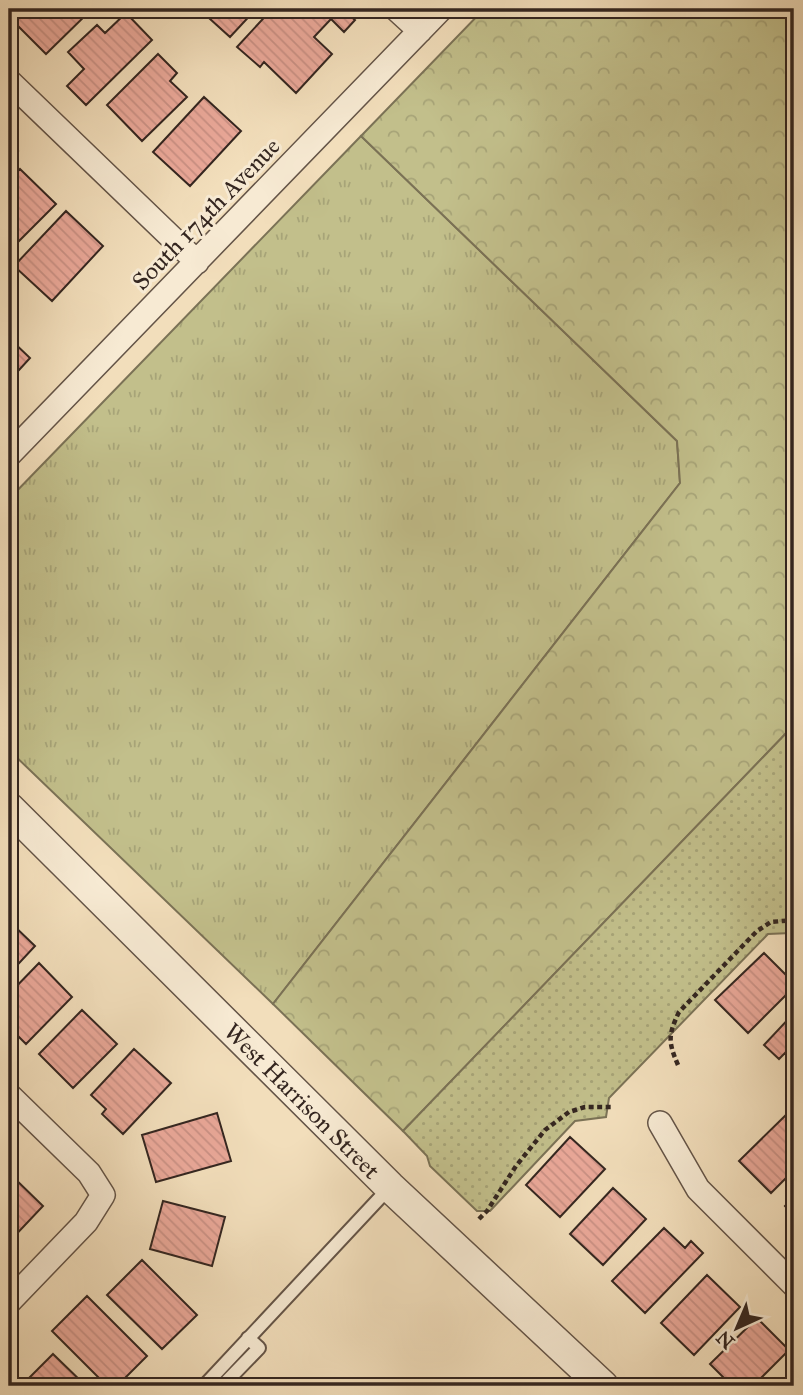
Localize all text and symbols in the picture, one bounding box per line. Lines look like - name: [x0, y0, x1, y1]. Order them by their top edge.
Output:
- street label: South 174th Avenue: [126, 132, 286, 296]
- street label: West Harrison Street: [218, 1017, 387, 1186]
- north arrow: [702, 1294, 772, 1364]
- text: N: [712, 1326, 739, 1354]

